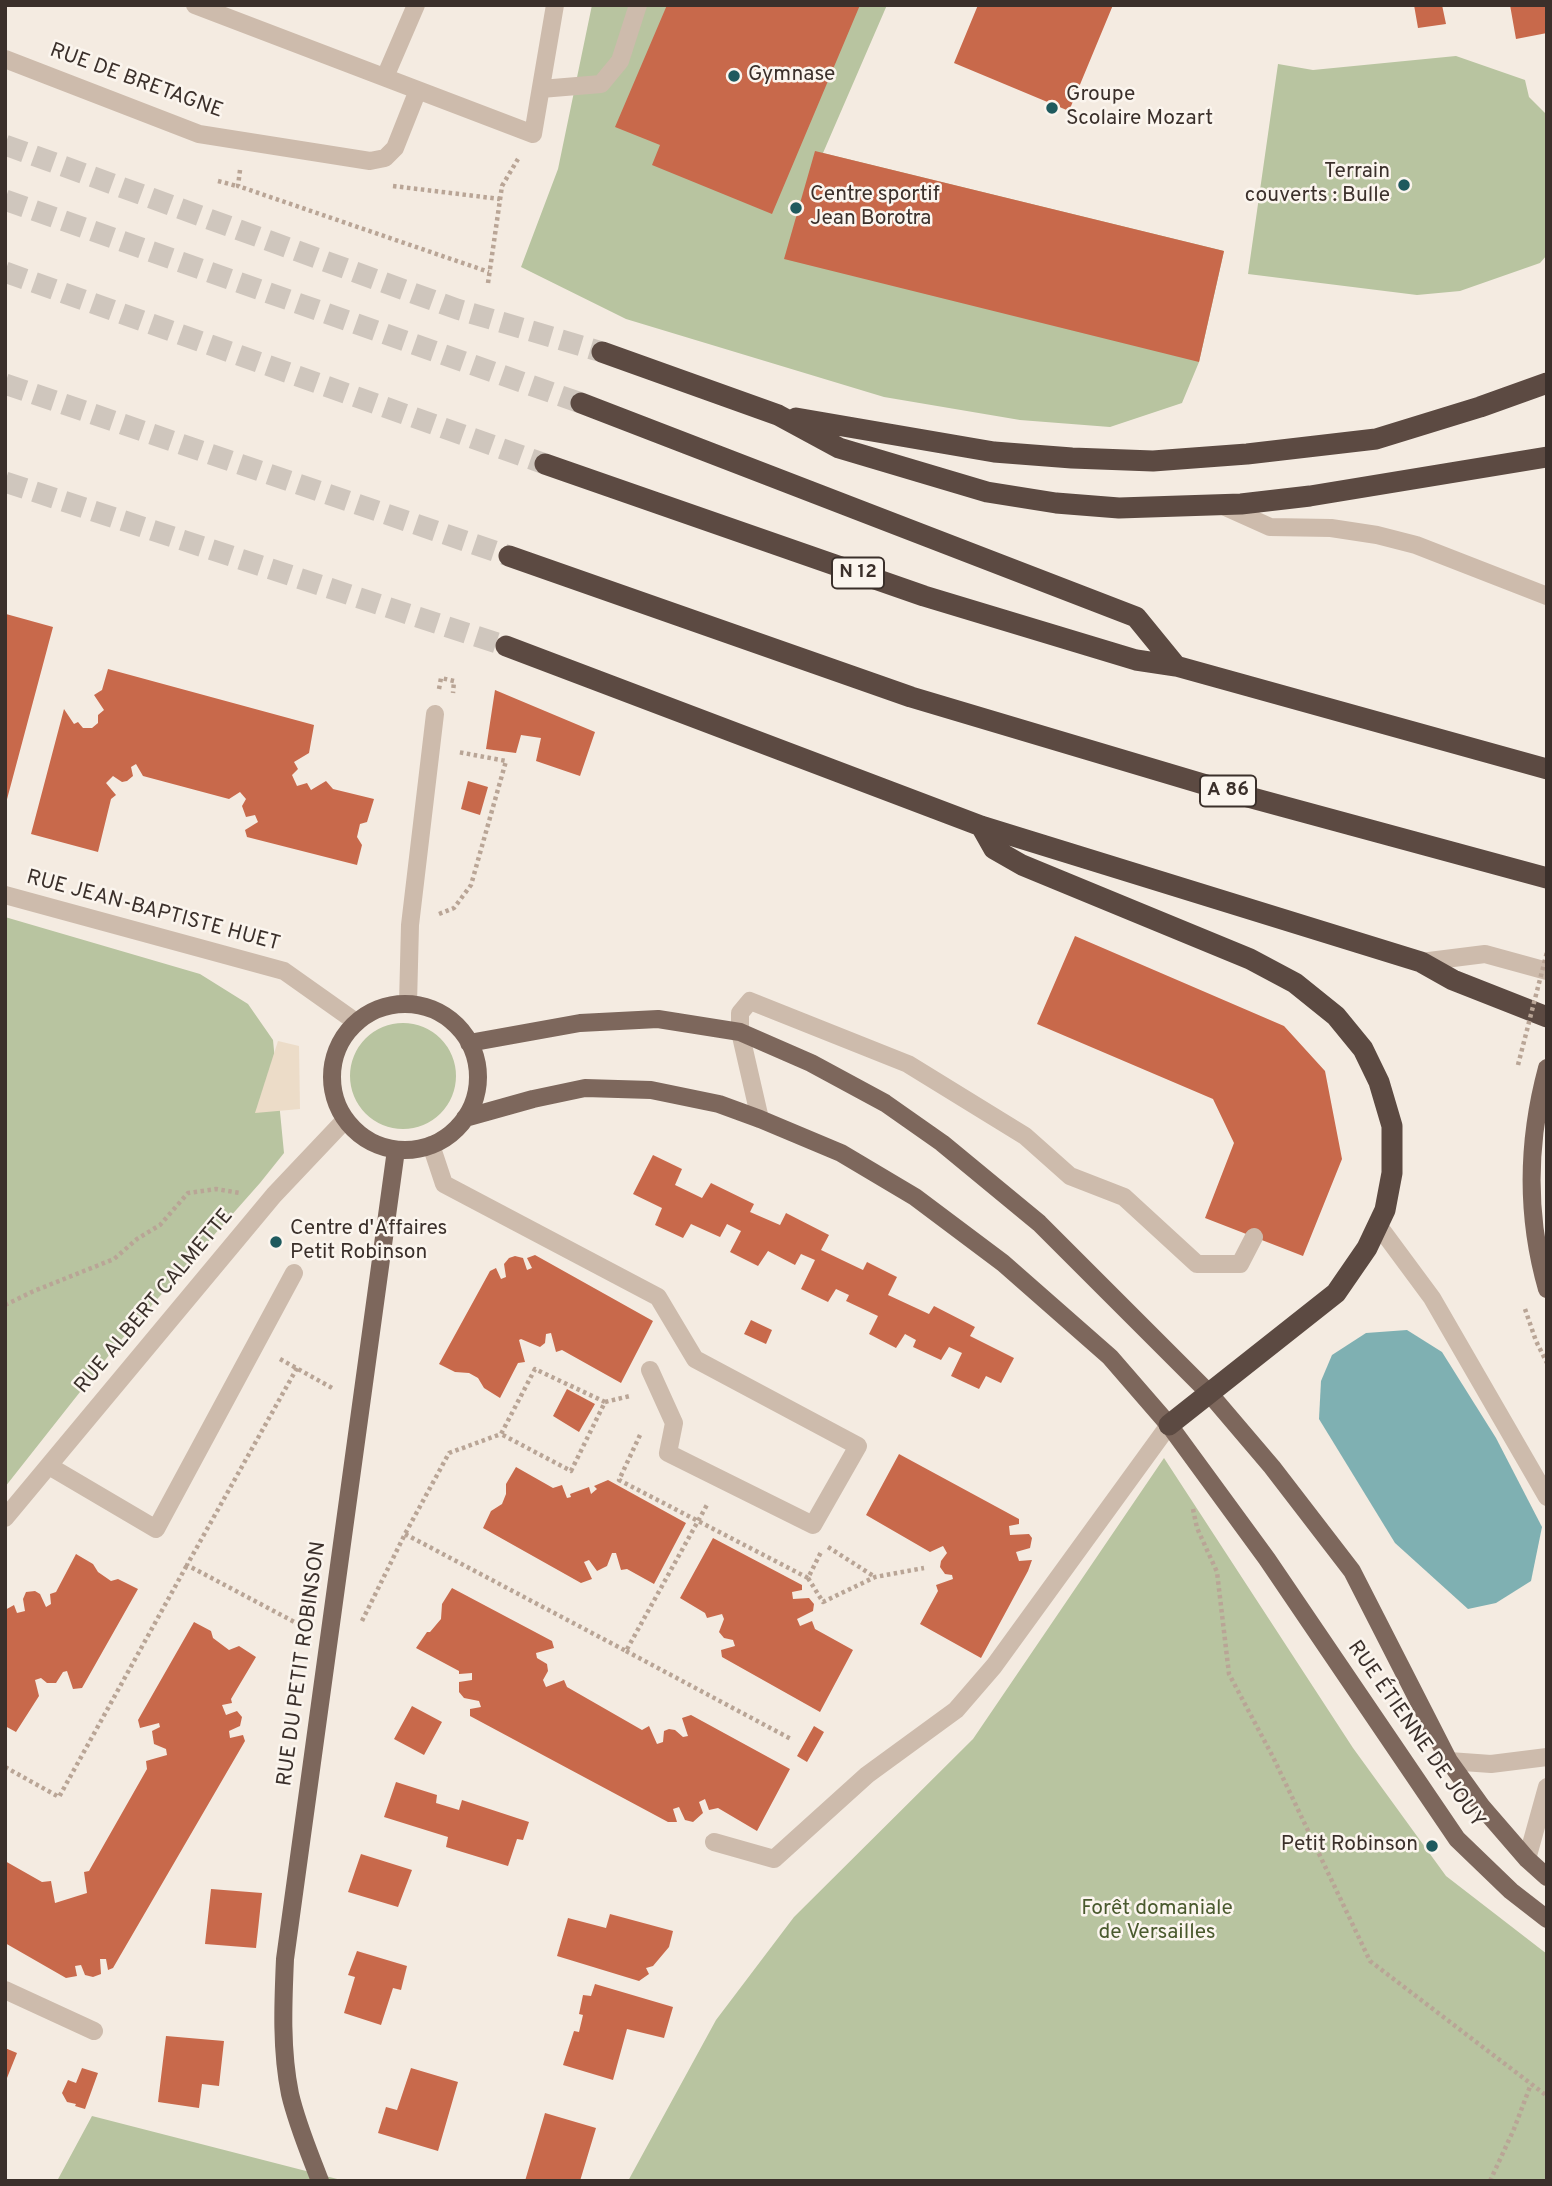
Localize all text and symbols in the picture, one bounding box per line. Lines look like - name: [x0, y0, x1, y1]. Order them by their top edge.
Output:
- street label: RUE DE BRETAGNE: [46, 39, 226, 125]
- place label: Gymnase: [748, 63, 835, 89]
- marker: Gymnase: [726, 68, 742, 84]
- place label: Groupe Scolaire Mozart: [1066, 83, 1213, 133]
- marker: Groupe Scolaire Mozart: [1044, 100, 1060, 116]
- place label: Terrain couverts : Bulle: [1245, 160, 1390, 210]
- marker: Terrain couverts : Bulle: [1396, 177, 1412, 193]
- place label: Centre sportif Jean Borotra: [810, 183, 940, 233]
- marker: Centre sportif Jean Borotra: [788, 200, 804, 216]
- road number: N 12: [832, 558, 884, 588]
- road number: A 86: [1200, 776, 1256, 806]
- street label: RUE JEAN-BAPTISTE HUET: [23, 866, 283, 958]
- street label: RUE ALBERT CALMETTE: [70, 1204, 240, 1400]
- place label: Centre d'Affaires Petit Robinson: [290, 1217, 447, 1267]
- marker: Centre d'Affaires Petit Robinson: [268, 1234, 284, 1250]
- street label: RUE DU PETIT ROBINSON: [273, 1540, 333, 1788]
- street label: RUE ÉTIENNE DE JOUY: [1341, 1637, 1489, 1833]
- place label: Petit Robinson: [1281, 1833, 1418, 1859]
- marker: Petit Robinson: [1424, 1838, 1440, 1854]
- park label: Forêt domaniale de Versailles: [1081, 1897, 1233, 1947]

